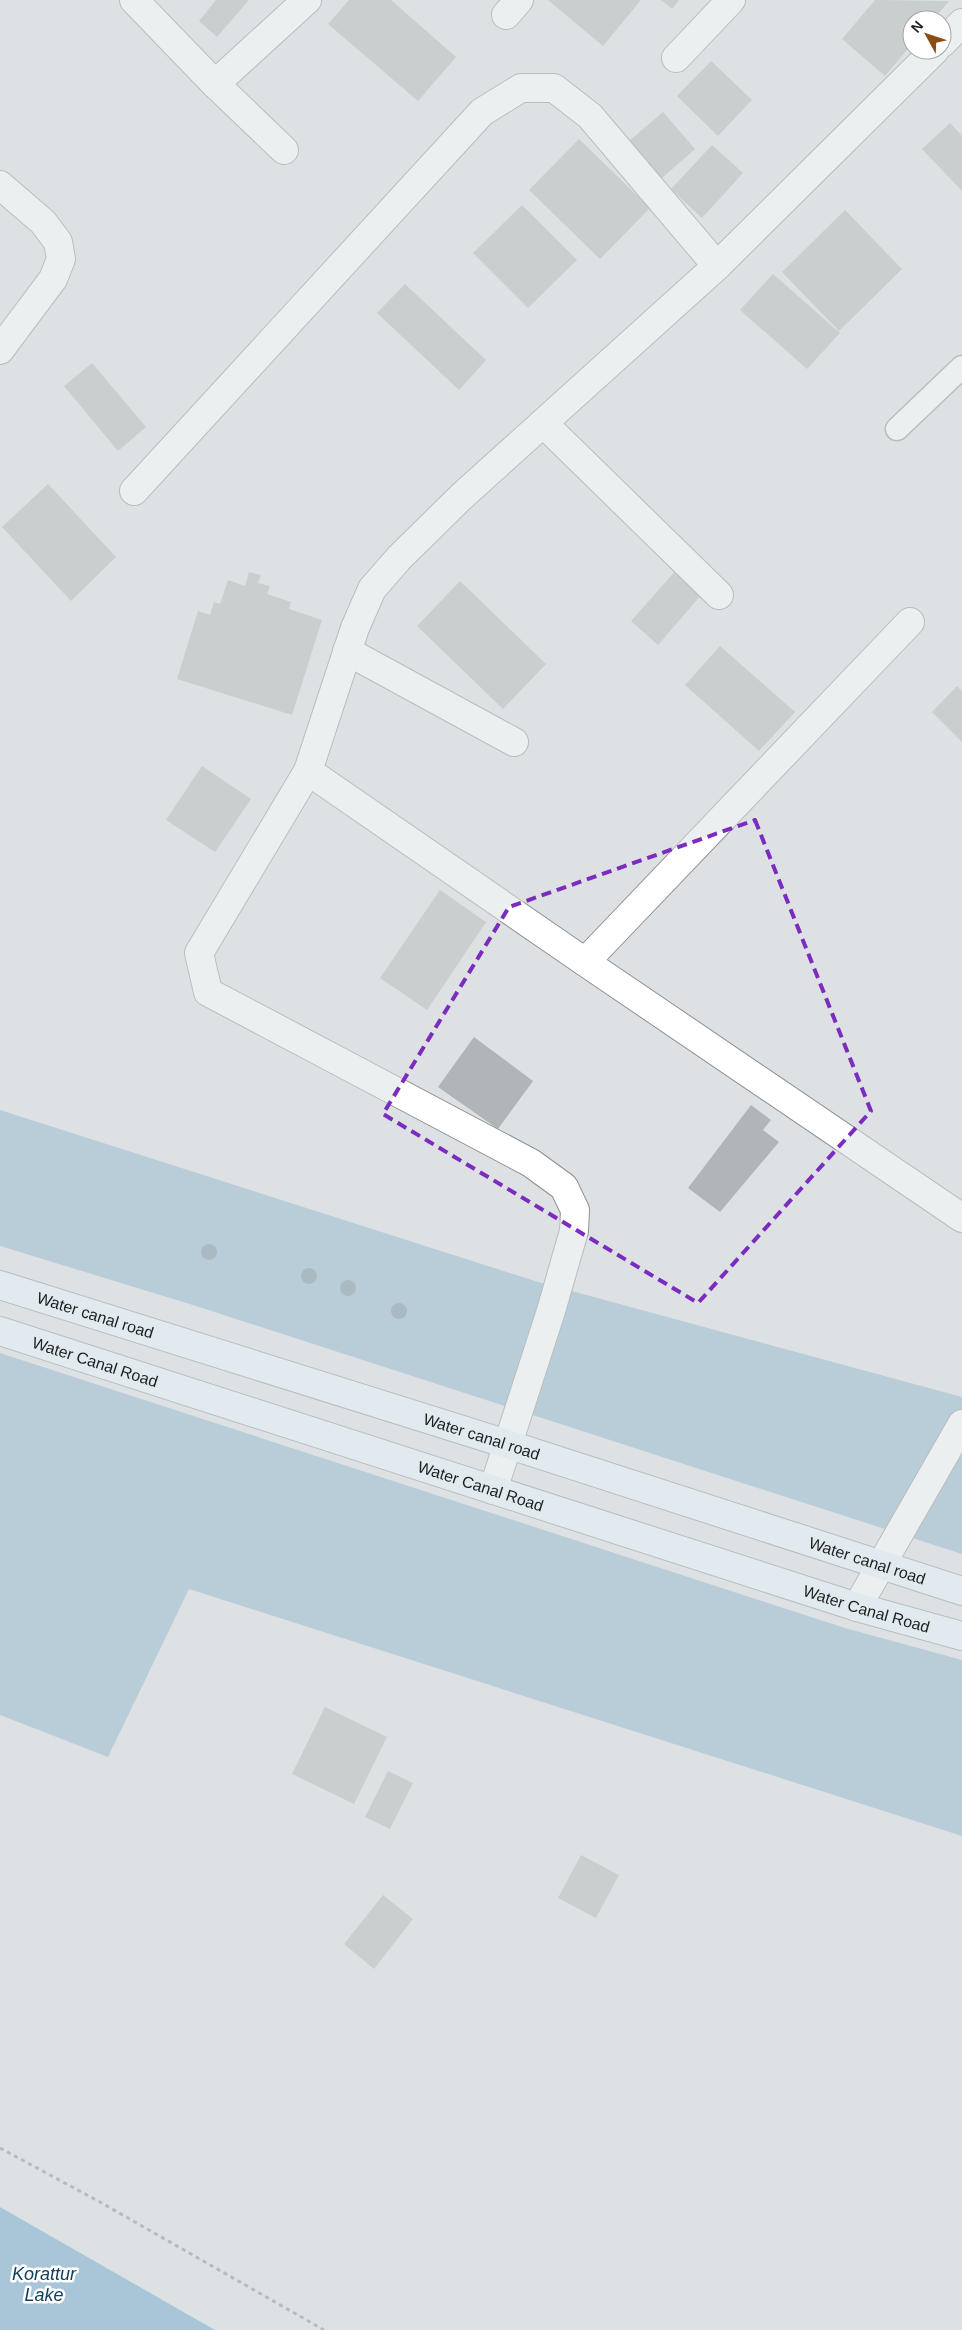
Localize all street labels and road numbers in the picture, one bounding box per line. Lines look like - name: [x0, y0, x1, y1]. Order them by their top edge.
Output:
- street label: Water canal road: [35, 1289, 156, 1341]
- street label: Water Canal Road: [30, 1333, 160, 1390]
- street label: Water canal road: [421, 1410, 542, 1463]
- street label: Water Canal Road: [416, 1458, 546, 1514]
- street label: Water canal road: [807, 1534, 928, 1587]
- street label: Water Canal Road: [801, 1582, 932, 1635]

